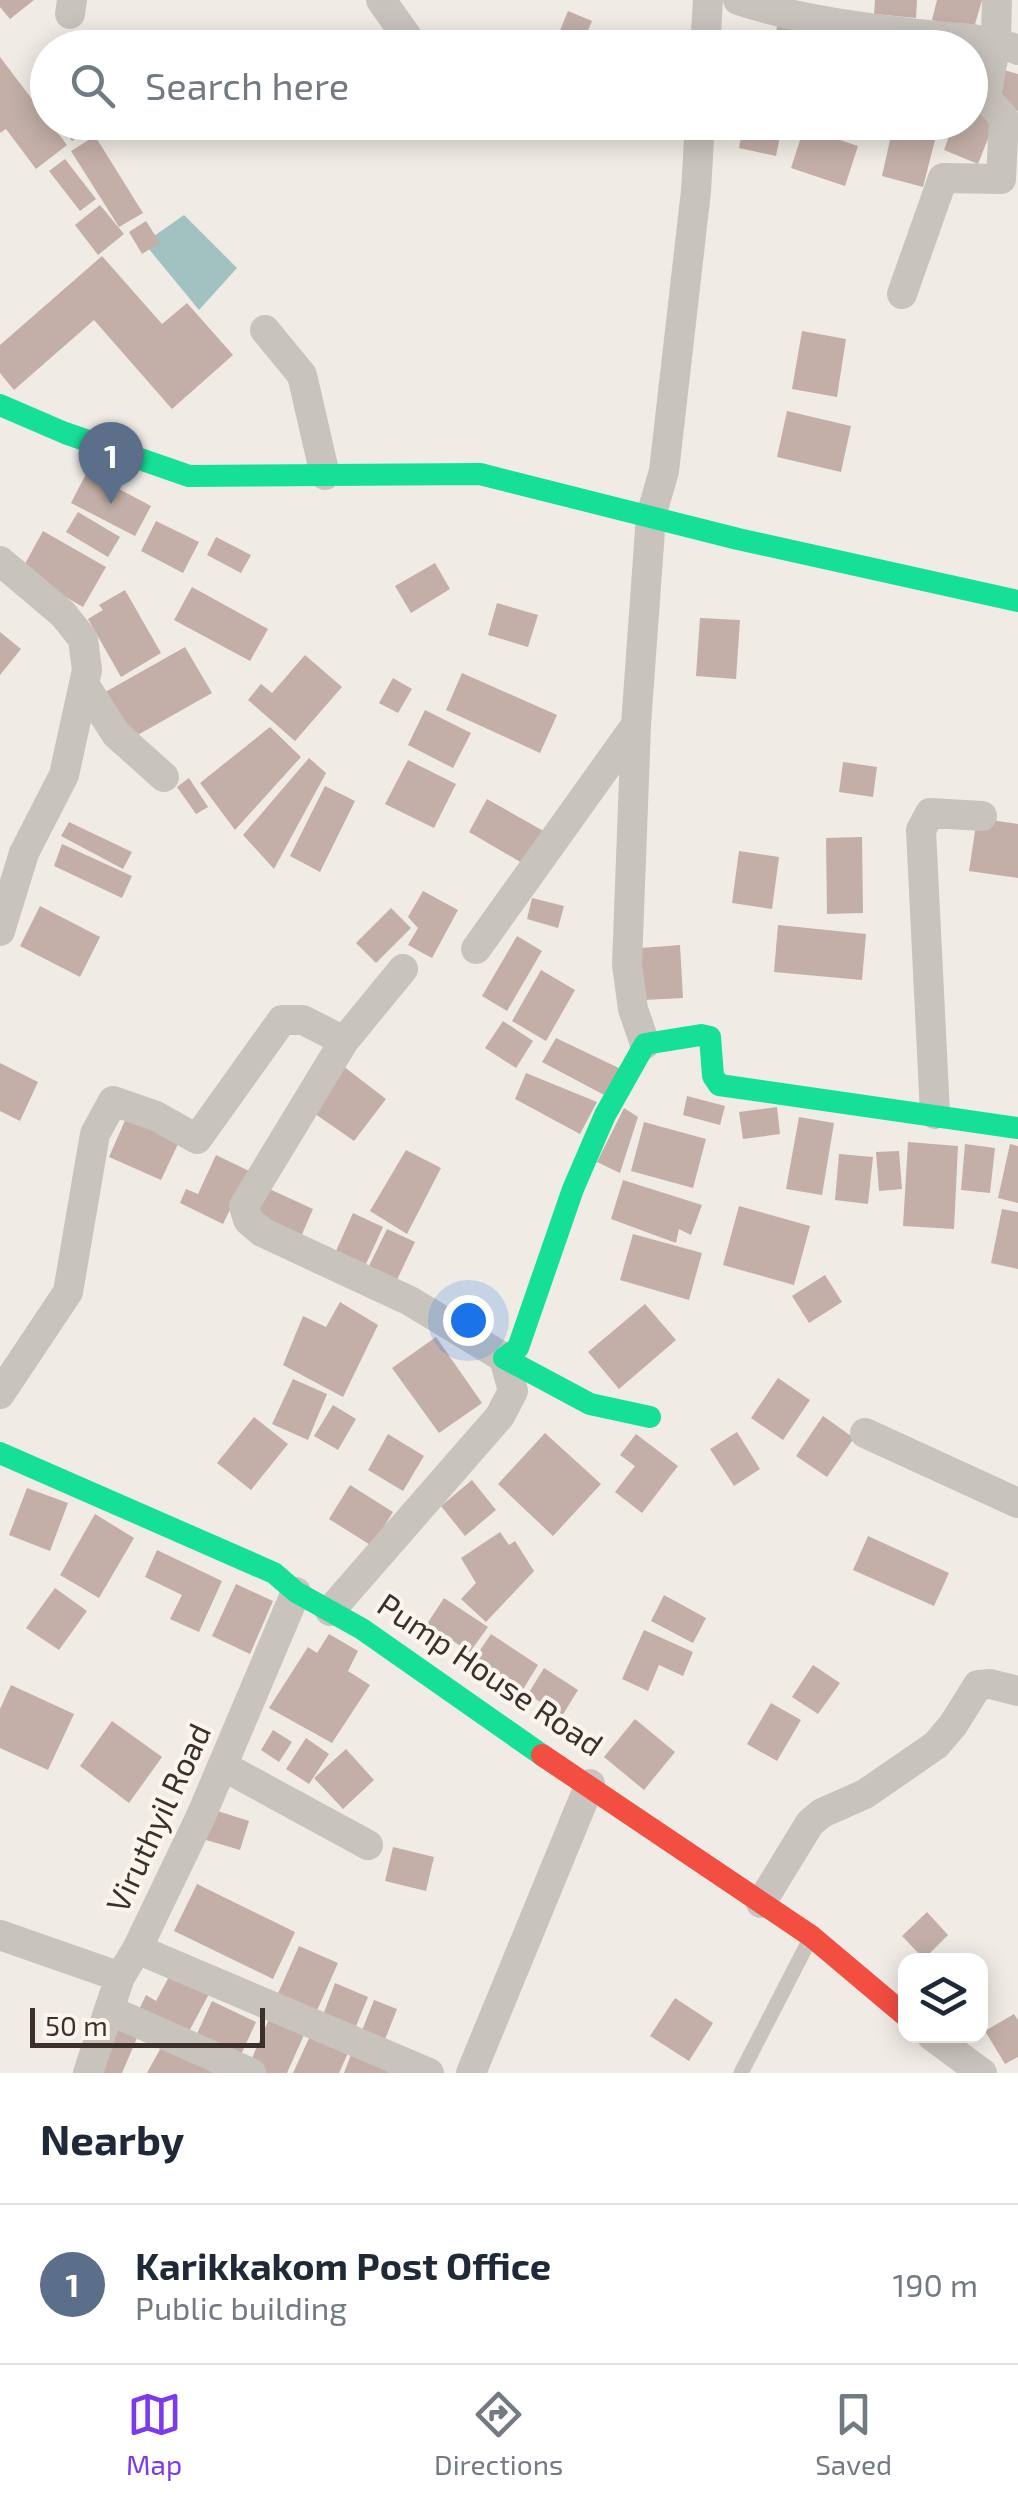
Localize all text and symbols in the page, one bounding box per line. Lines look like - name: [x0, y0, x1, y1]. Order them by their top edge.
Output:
- search box: [30, 30, 988, 140]
- icon: search: [65, 58, 120, 113]
- text: Search here: [145, 62, 349, 108]
- pin: 1: [78, 422, 144, 504]
- your location: [443, 1295, 494, 1346]
- street label: Pump House Road: [372, 1584, 611, 1763]
- street label: Viruthyil Road: [97, 1717, 217, 1917]
- map controls: [898, 1953, 988, 2043]
- button: layers: [898, 1953, 988, 2043]
- scale bar: [30, 2003, 265, 2048]
- text: 50 m: [45, 2008, 108, 2042]
- text: Nearby: [40, 2113, 184, 2163]
- text: Karikkakom Post Office: [135, 2242, 551, 2288]
- text: 1: [66, 2265, 79, 2303]
- text: 190 m: [892, 2265, 978, 2303]
- text: Public building: [135, 2288, 347, 2326]
- tab: Map: [126, 2387, 182, 2481]
- tab: Directions: [434, 2387, 563, 2481]
- tab: Saved: [815, 2387, 892, 2481]

